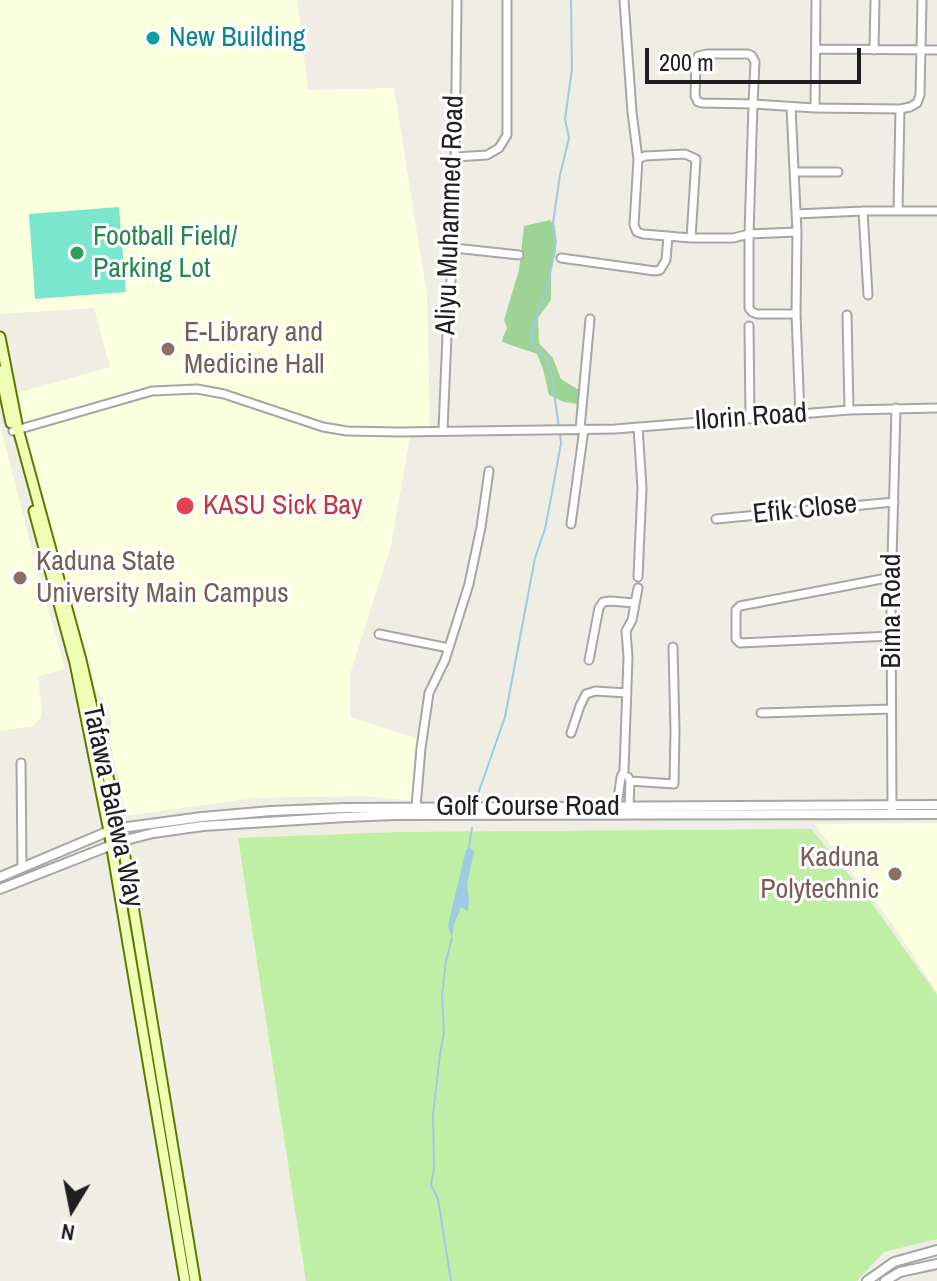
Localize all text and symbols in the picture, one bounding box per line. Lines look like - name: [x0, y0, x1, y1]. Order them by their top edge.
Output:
- place label: New Building: [169, 21, 306, 55]
- marker: New Building: [144, 29, 162, 47]
- scale bar: [649, 32, 865, 82]
- text: 200 m: [659, 46, 714, 78]
- street label: Aliyu Muhammed Road: [430, 95, 472, 335]
- place label: Football Field/ Parking Lot: [93, 220, 237, 286]
- marker: Football Field/ Parking Lot: [68, 244, 86, 262]
- place label: E-Library and Medicine Hall: [184, 316, 324, 382]
- marker: E-Library and Medicine Hall: [159, 340, 177, 358]
- street label: Ilorin Road: [694, 397, 808, 439]
- street label: Efik Close: [751, 488, 859, 532]
- place label: KASU Sick Bay: [203, 489, 363, 523]
- marker: KASU Sick Bay: [174, 495, 196, 517]
- place label: Kaduna State University Main Campus: [36, 545, 289, 611]
- street label: Bima Road: [875, 554, 909, 668]
- marker: Kaduna State University Main Campus: [11, 569, 29, 587]
- street label: Tafawa Balewa Way: [74, 702, 150, 910]
- street label: Golf Course Road: [436, 790, 620, 824]
- place label: Kaduna Polytechnic: [760, 841, 879, 907]
- marker: Kaduna Polytechnic: [886, 865, 904, 883]
- north arrow: [32, 1169, 112, 1249]
- text: N: [59, 1217, 77, 1249]

